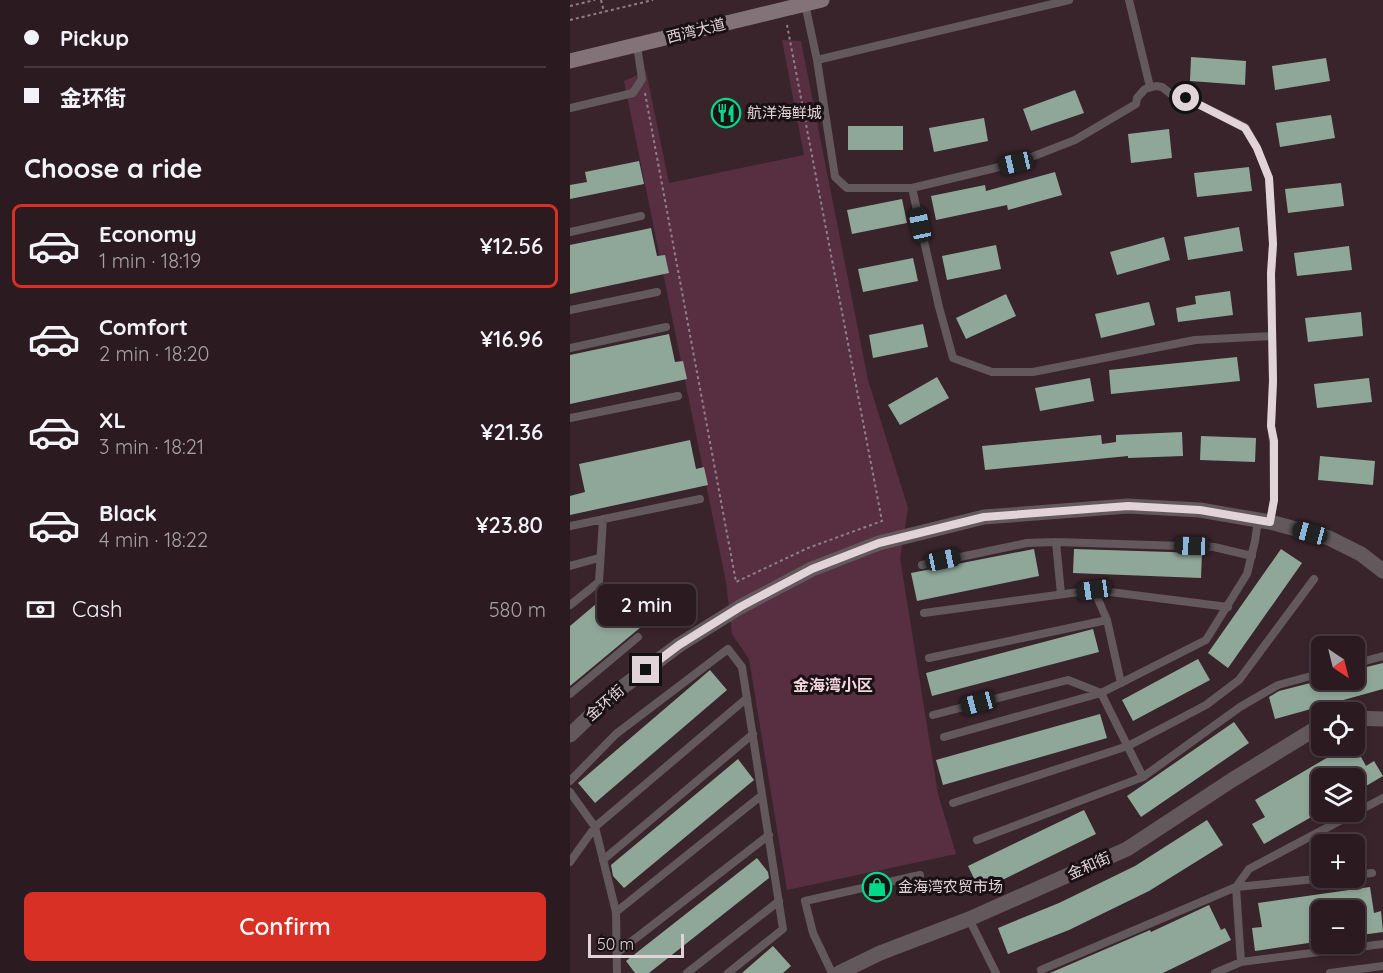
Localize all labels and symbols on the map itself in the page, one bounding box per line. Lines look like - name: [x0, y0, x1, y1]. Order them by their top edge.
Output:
- street label: 西湾大道: [664, 14, 727, 47]
- route start: [1172, 84, 1199, 111]
- restaurant icon: 航洋海鲜城: [710, 97, 742, 129]
- place label: 航洋海鲜城: [747, 103, 822, 122]
- car: [996, 150, 1036, 176]
- car: [907, 206, 933, 244]
- car: [1290, 520, 1330, 546]
- car: [1174, 536, 1210, 556]
- car: [924, 547, 962, 573]
- car: [1075, 579, 1113, 601]
- callout: 2 min: [596, 583, 695, 625]
- north arrow: [1311, 636, 1365, 690]
- route end: [632, 656, 659, 683]
- district label: 金海湾小区: [793, 675, 873, 695]
- street label: 金环街: [581, 681, 628, 725]
- car: [958, 690, 998, 716]
- street label: 金和街: [1064, 848, 1113, 883]
- shop icon: 金海湾农贸市场: [861, 871, 893, 903]
- place label: 金海湾农贸市场: [898, 877, 1003, 896]
- scale bar: [588, 931, 684, 958]

